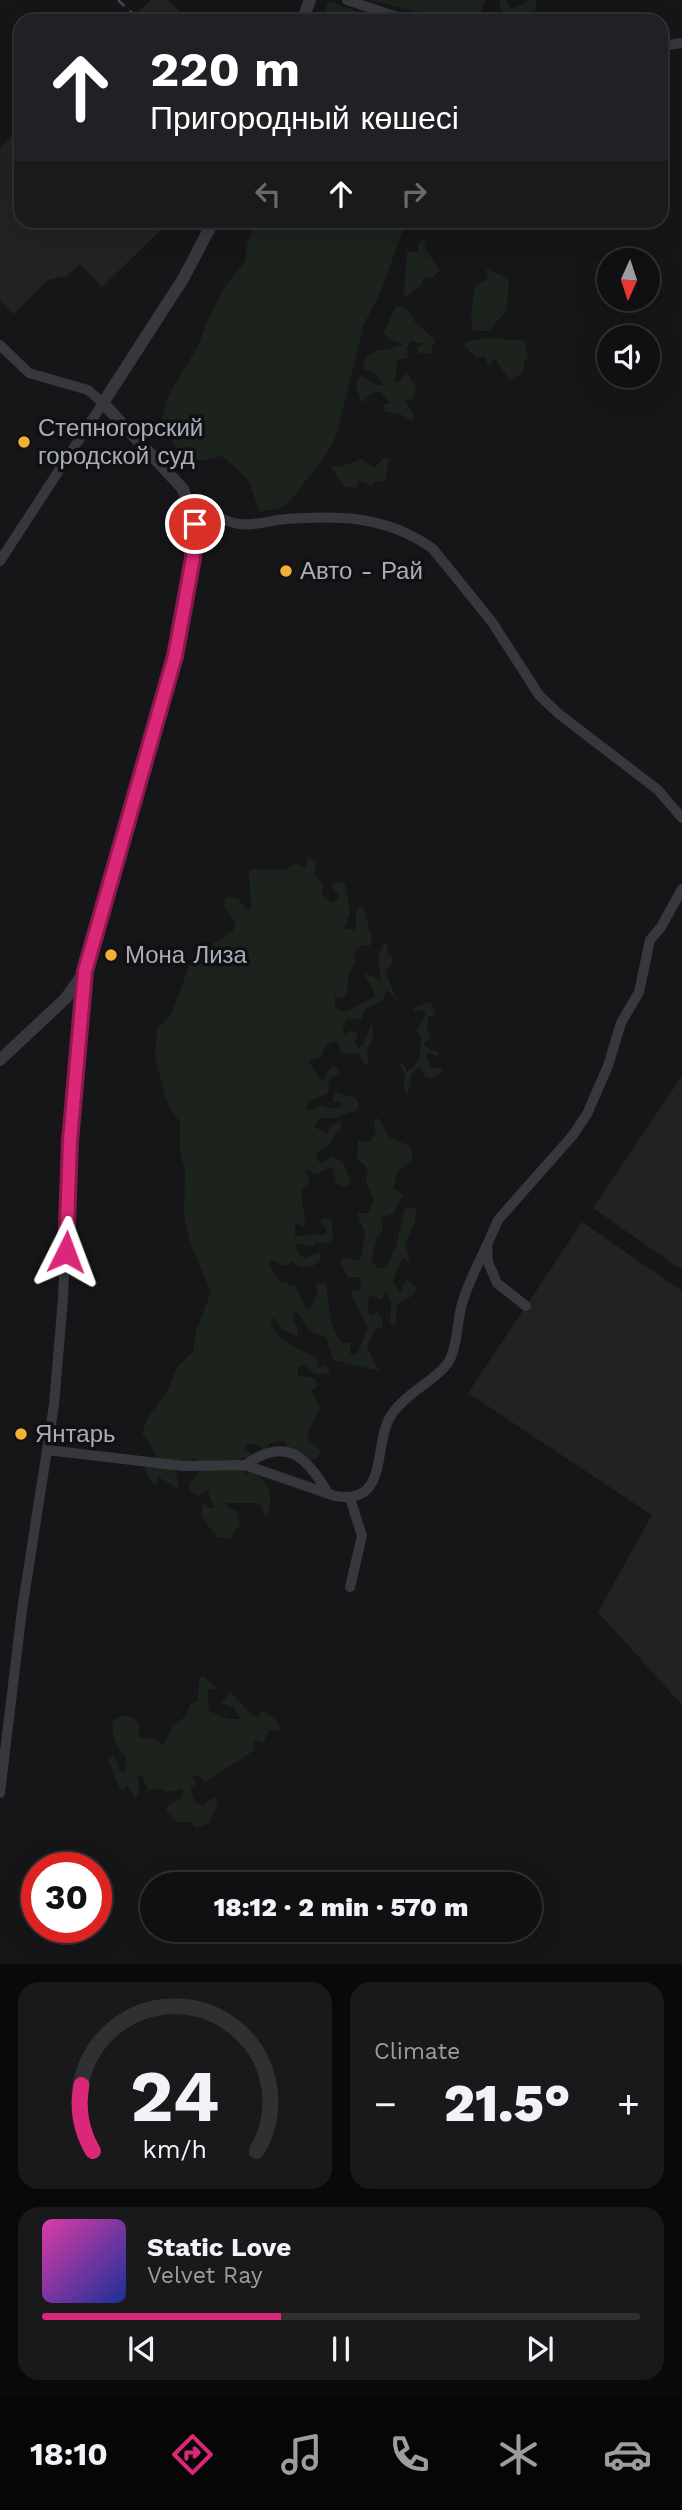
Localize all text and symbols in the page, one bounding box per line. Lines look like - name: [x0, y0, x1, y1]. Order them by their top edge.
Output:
- text: 220 m: [150, 40, 300, 98]
- icon: ahead: [35, 42, 126, 133]
- text: Пригородный көшесі: [150, 99, 459, 137]
- icon: left: [249, 175, 287, 213]
- icon: ahead: [322, 175, 360, 213]
- icon: right: [395, 175, 433, 213]
- north arrow: [597, 248, 660, 312]
- map controls: [597, 248, 660, 388]
- button: sound: [597, 325, 660, 388]
- place label: Степногорский городской суд: [38, 414, 203, 470]
- marker: Степногорский городской суд: [16, 434, 32, 450]
- pin: [165, 494, 225, 554]
- icon: arrive: [176, 505, 214, 543]
- place label: Авто - Рай: [300, 557, 423, 585]
- marker: Авто - Рай: [278, 563, 294, 579]
- place label: Мона Лиза: [125, 941, 248, 969]
- marker: Мона Лиза: [103, 947, 119, 963]
- position arrow: [29, 1215, 103, 1289]
- place label: Янтарь: [35, 1420, 116, 1448]
- marker: Янтарь: [13, 1426, 29, 1442]
- speed limit sign: 30: [21, 1852, 112, 1943]
- text: 18:12 · 2 min · 570 m: [214, 1892, 468, 1922]
- text: Climate: [374, 2038, 460, 2065]
- text: 24: [130, 2054, 220, 2140]
- text: 21.5°: [444, 2073, 570, 2134]
- text: −: [374, 2082, 397, 2126]
- text: +: [617, 2082, 640, 2126]
- text: km/h: [143, 2135, 207, 2164]
- text: Static Love: [147, 2232, 291, 2262]
- text: Velvet Ray: [147, 2262, 263, 2289]
- icon: previous: [123, 2330, 161, 2368]
- icon: pause: [322, 2330, 360, 2368]
- icon: next: [521, 2330, 559, 2368]
- icon: directions: [168, 2430, 217, 2479]
- icon: music: [277, 2430, 326, 2479]
- icon: phone: [385, 2430, 434, 2479]
- icon: climate: [494, 2430, 543, 2479]
- icon: car: [603, 2430, 652, 2479]
- text: 18:10: [30, 2435, 108, 2473]

